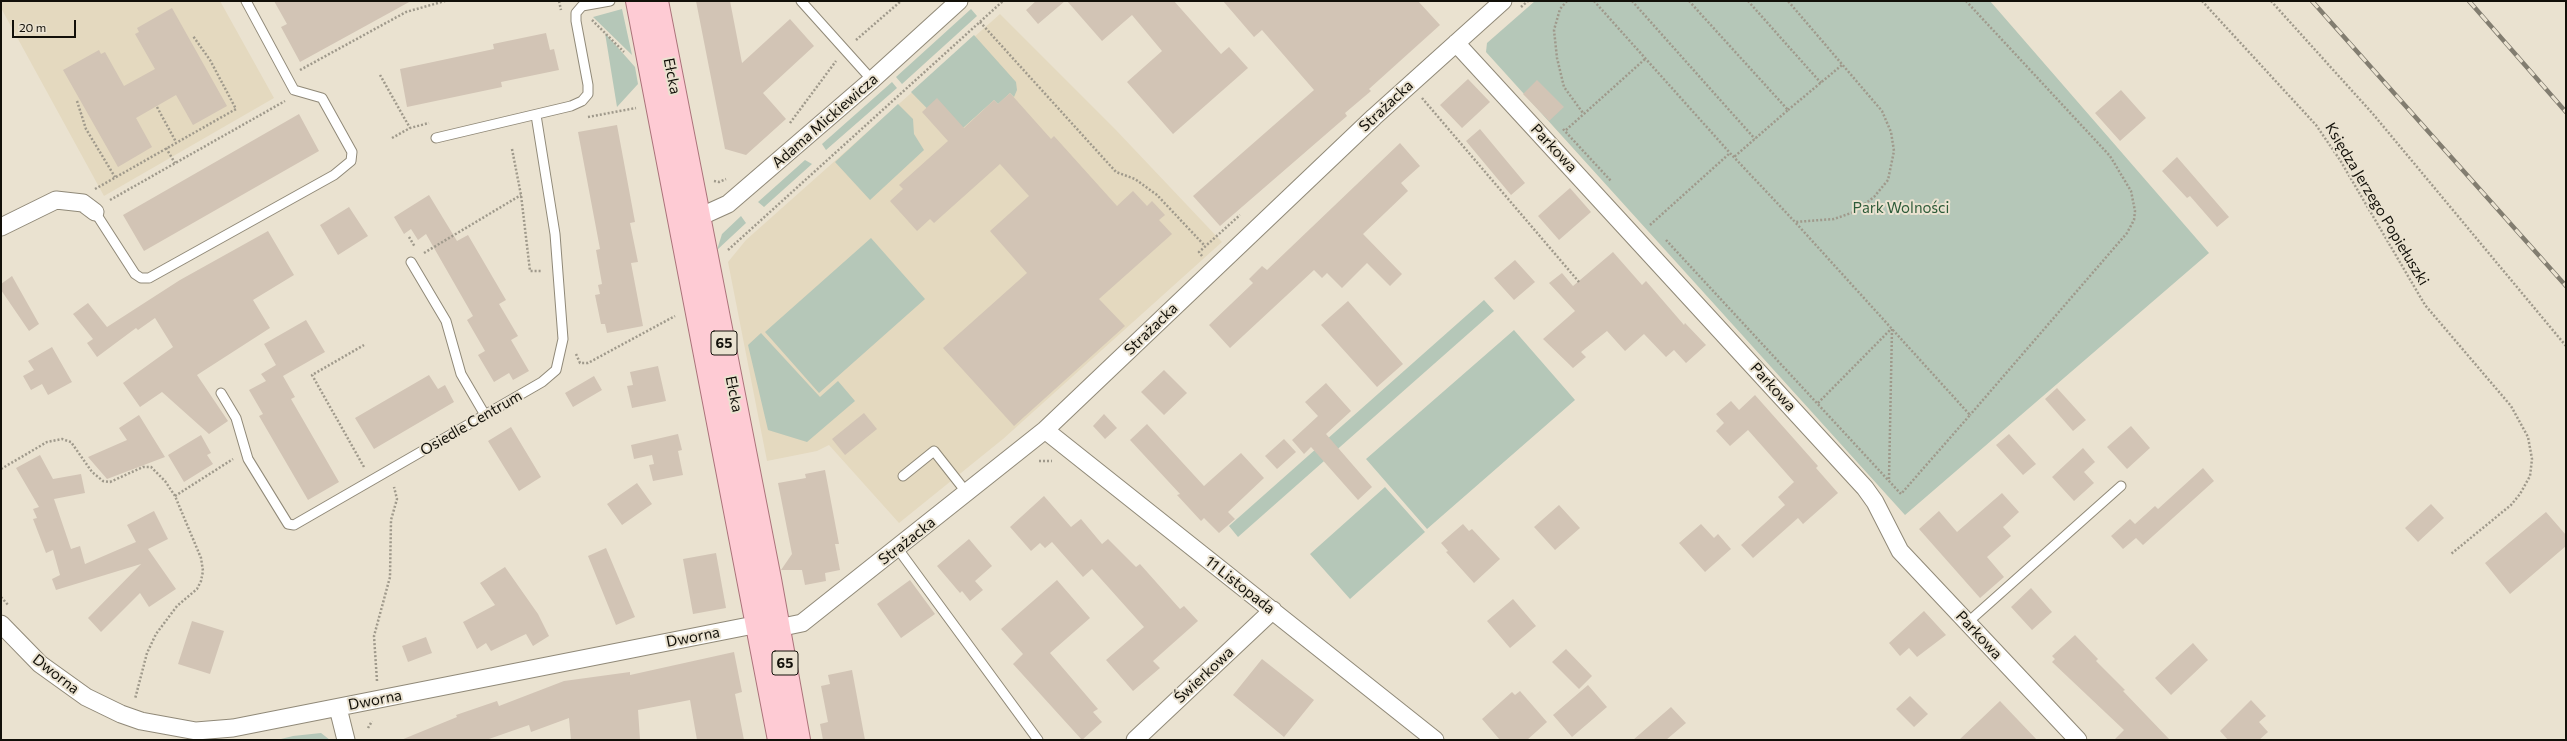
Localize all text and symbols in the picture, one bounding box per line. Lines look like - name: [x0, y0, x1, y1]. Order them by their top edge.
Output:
- scale bar: [14, 12, 78, 38]
- text: 20 m: [19, 20, 46, 34]
- street label: Ełcka: [660, 56, 684, 96]
- street label: Adama Mickiewicza: [768, 70, 882, 172]
- street label: Strażacka: [1355, 77, 1417, 135]
- street label: Księdza Jerzego Popiełuszki: [2321, 119, 2433, 289]
- street label: Parkowa: [1527, 120, 1581, 176]
- park label: Park Wolności: [1853, 199, 1949, 217]
- street label: Strażacka: [1121, 299, 1181, 359]
- road number: 65: [711, 331, 737, 355]
- street label: Parkowa: [1746, 359, 1800, 415]
- street label: Ełcka: [722, 374, 746, 414]
- street label: Osiedle Centrum: [417, 387, 525, 459]
- street label: Strażacka: [875, 513, 939, 569]
- street label: 11 Listopada: [1202, 552, 1278, 618]
- street label: Parkowa: [1952, 607, 2006, 663]
- street label: Dworna: [665, 623, 721, 651]
- street label: Świerkowa: [1171, 643, 1237, 707]
- street label: Dworna: [29, 650, 83, 698]
- road number: 65: [772, 651, 798, 675]
- street label: Dworna: [347, 686, 403, 714]

